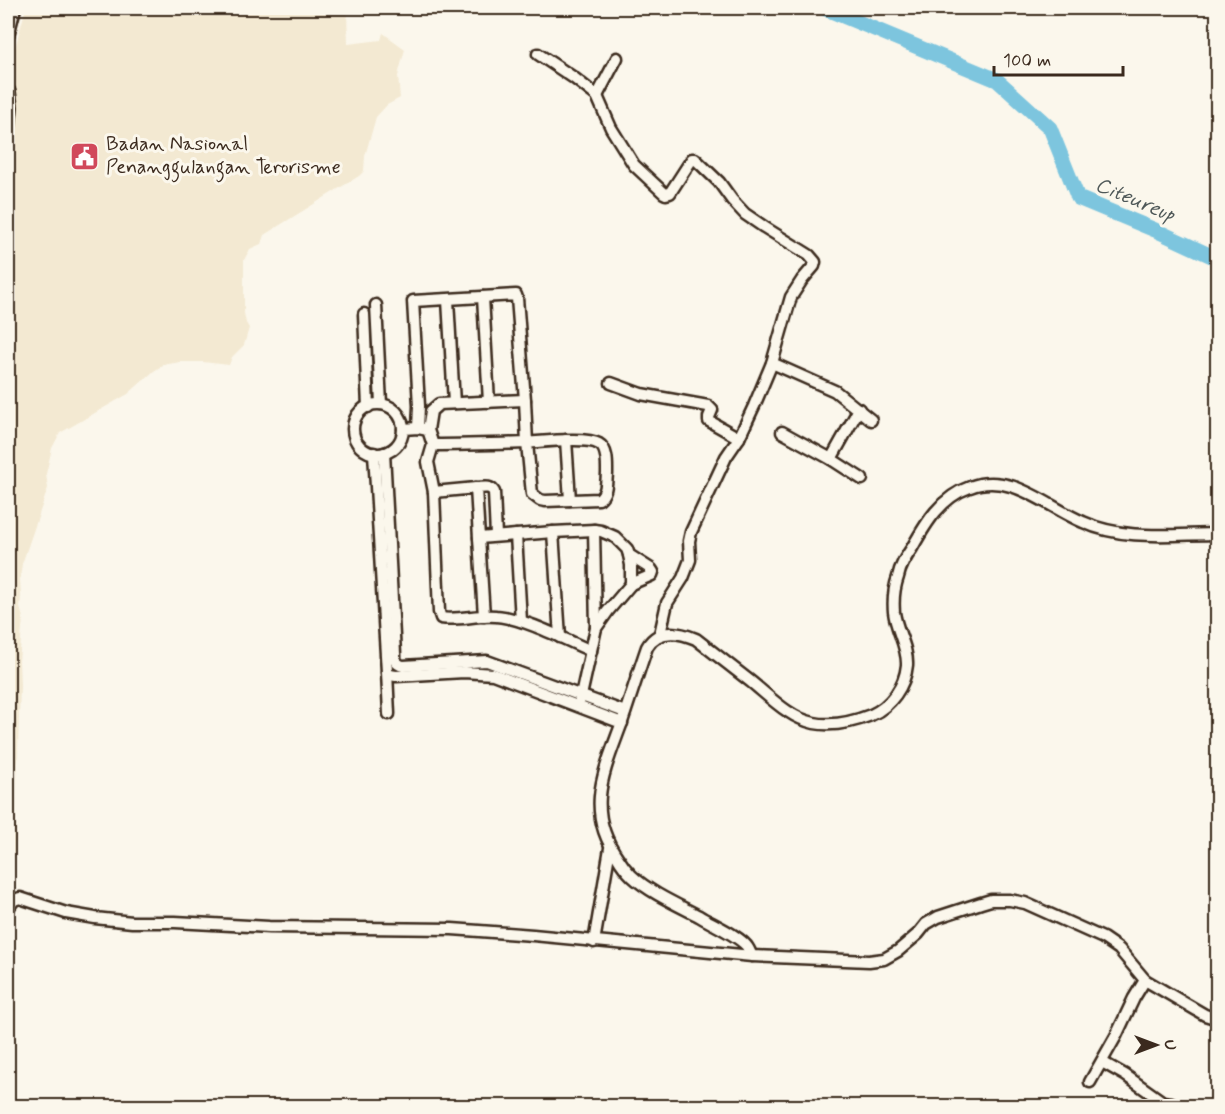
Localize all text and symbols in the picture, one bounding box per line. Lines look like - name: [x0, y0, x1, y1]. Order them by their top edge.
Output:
- scale bar: [994, 39, 1123, 77]
- text: 100 m: [1003, 49, 1051, 73]
- place label: Badan Nasional Penanggulangan Terorisme: [106, 131, 341, 183]
- public building icon: Badan Nasional Penanggulangan Terorisme: [69, 140, 101, 172]
- water label: Citeureup: [1091, 171, 1180, 229]
- north arrow: [1126, 1015, 1186, 1075]
- text: U: [1159, 1040, 1180, 1050]

